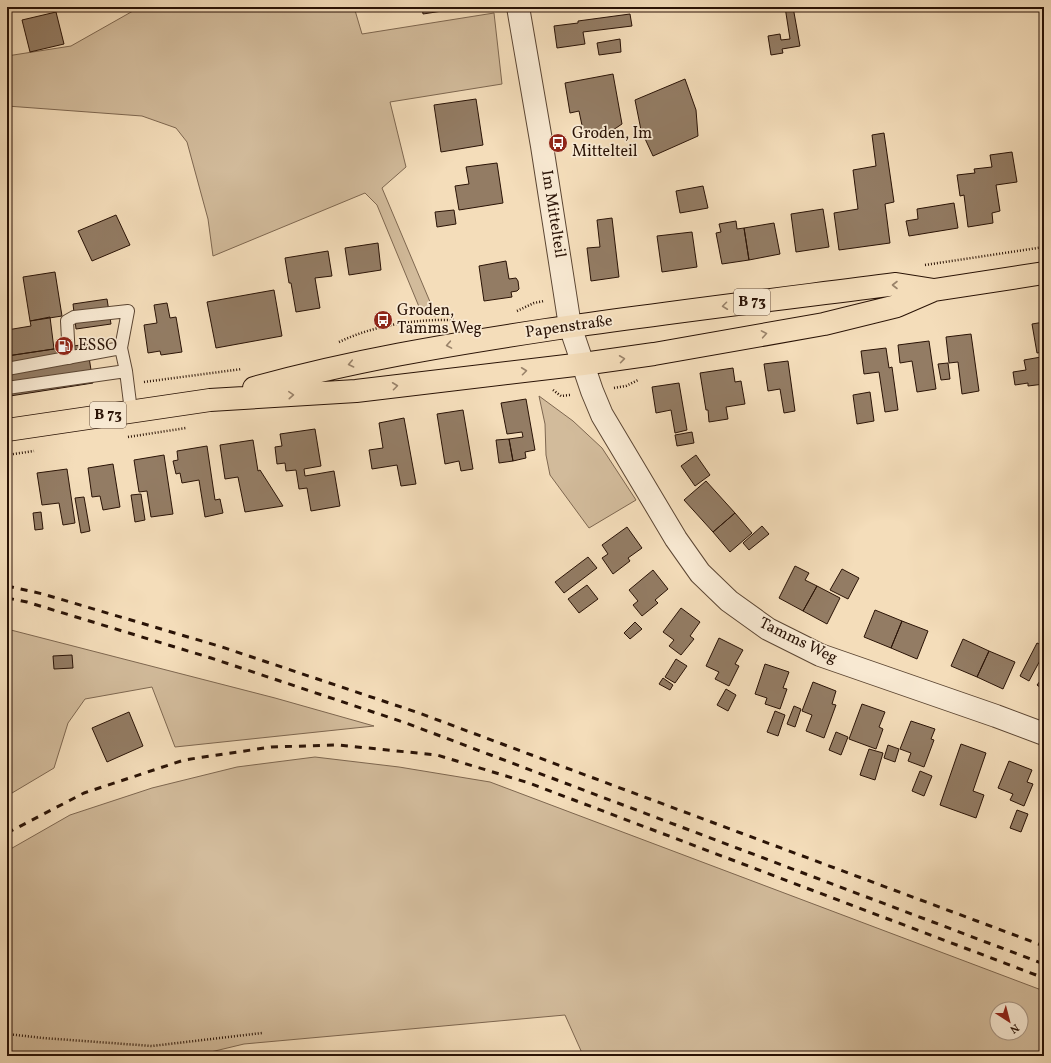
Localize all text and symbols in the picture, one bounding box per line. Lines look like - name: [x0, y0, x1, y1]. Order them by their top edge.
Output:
- place label: Groden, Im Mittelteil: [572, 123, 652, 163]
- bus stop icon: Groden, Im Mittelteil: [547, 132, 569, 154]
- street label: Im Mittelteil: [535, 168, 571, 260]
- one-way arrow: [892, 281, 898, 289]
- road number: B 73: [734, 289, 770, 315]
- place label: Groden, Tamms Weg: [397, 300, 482, 340]
- one-way arrow: [721, 301, 728, 310]
- bus stop icon: Groden, Tamms Weg: [372, 309, 394, 331]
- street label: Papenstraße: [524, 310, 614, 344]
- one-way arrow: [761, 331, 767, 339]
- fuel station icon: ESSO: [53, 335, 75, 357]
- place label: ESSO: [78, 335, 117, 357]
- one-way arrow: [445, 340, 452, 349]
- one-way arrow: [619, 355, 625, 364]
- one-way arrow: [348, 359, 354, 367]
- one-way arrow: [521, 367, 527, 376]
- one-way arrow: [392, 382, 398, 391]
- one-way arrow: [288, 390, 294, 399]
- road number: B 73: [90, 402, 126, 428]
- street label: Tamms Weg: [755, 613, 841, 669]
- north arrow: [989, 1001, 1029, 1041]
- text: N: [1006, 1019, 1022, 1036]

